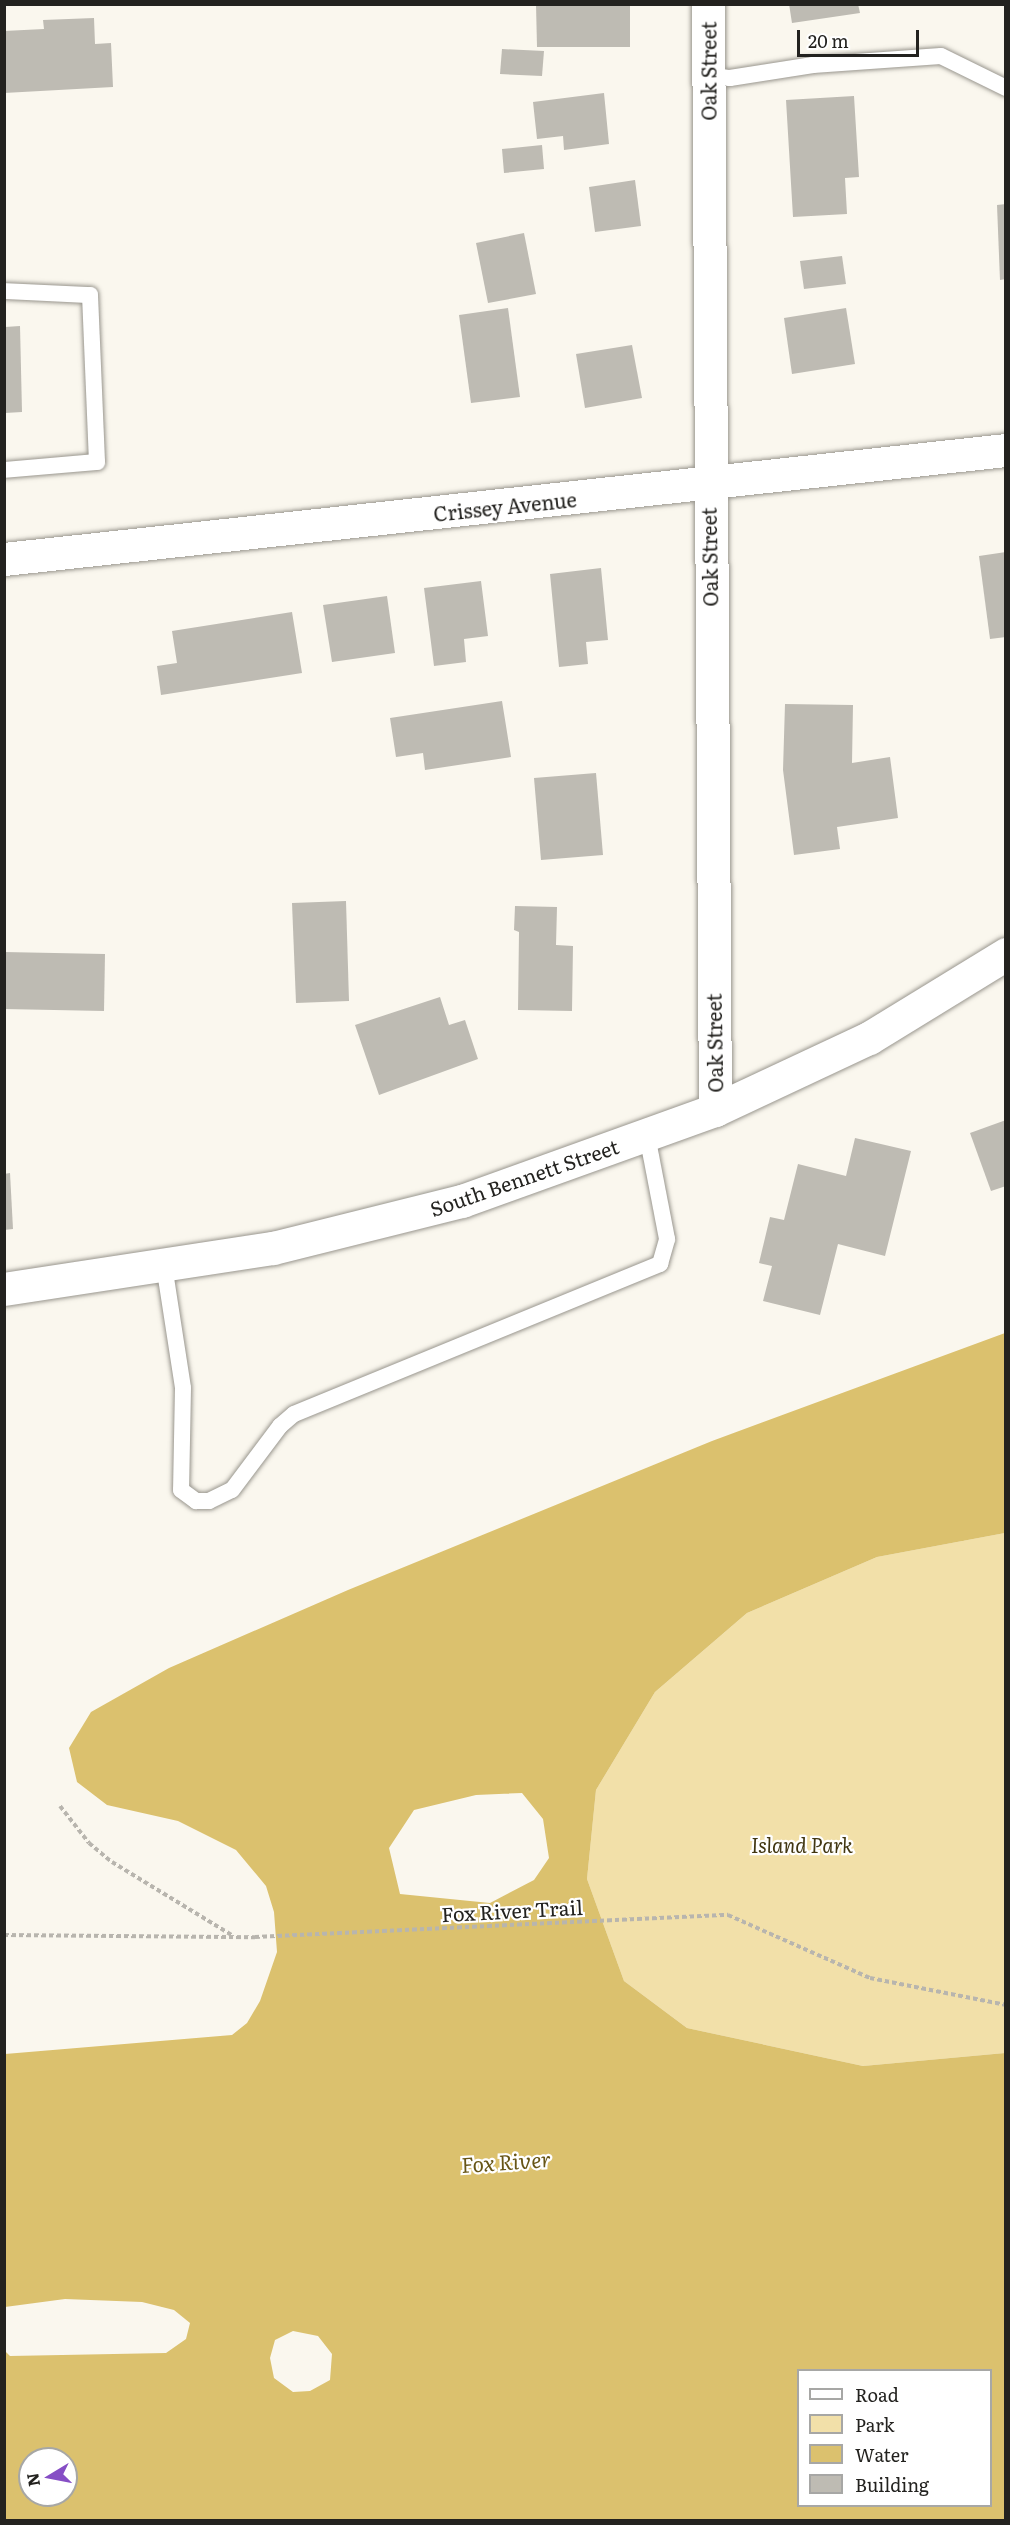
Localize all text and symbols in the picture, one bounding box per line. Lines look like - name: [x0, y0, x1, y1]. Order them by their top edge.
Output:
- scale bar: [800, 18, 922, 56]
- street label: Oak Street: [696, 21, 720, 121]
- text: 20 m: [808, 27, 849, 54]
- street label: Crissey Avenue: [432, 487, 578, 525]
- street label: Oak Street: [696, 507, 722, 607]
- street label: Oak Street: [701, 993, 727, 1093]
- street label: South Bennett Street: [426, 1133, 622, 1221]
- park label: Island Park: [751, 1832, 853, 1856]
- street label: Fox River Trail: [441, 1894, 583, 1926]
- water label: Fox River: [460, 2145, 552, 2177]
- legend: [797, 2369, 992, 2507]
- text: Road: [855, 2381, 899, 2408]
- text: Park: [855, 2411, 894, 2438]
- text: Water: [855, 2441, 908, 2468]
- north arrow: [18, 2447, 78, 2507]
- text: N: [19, 2471, 45, 2488]
- text: Building: [855, 2471, 929, 2498]

